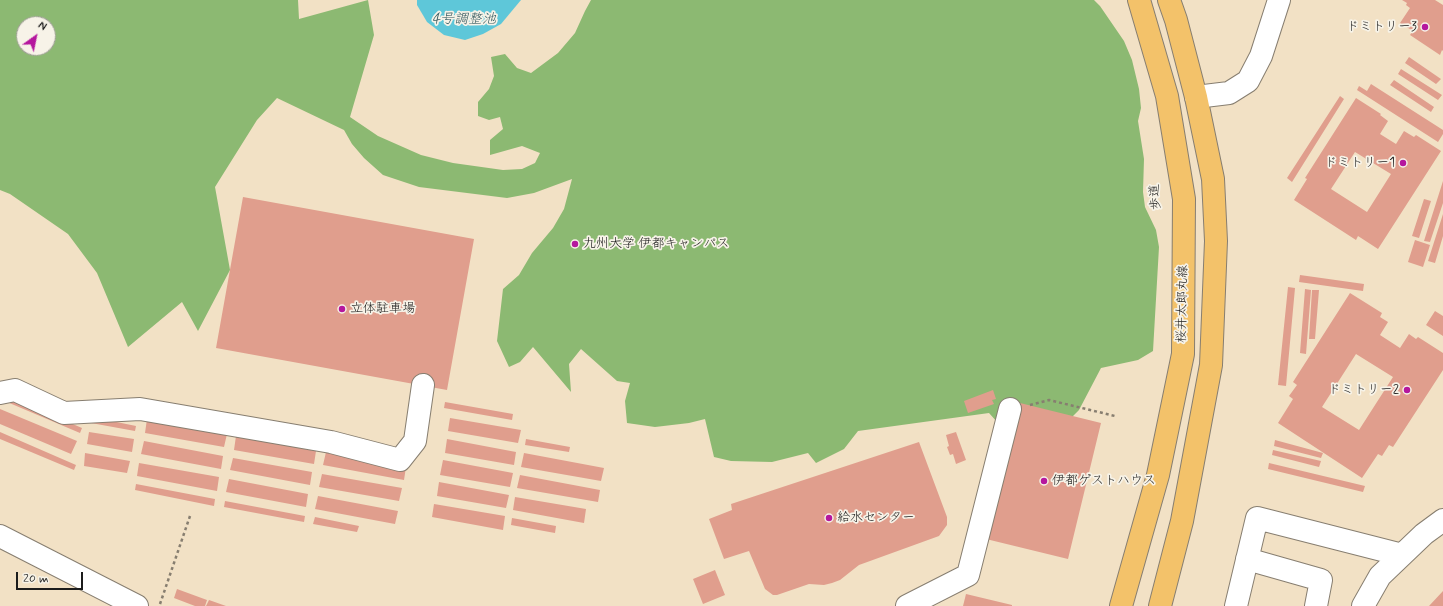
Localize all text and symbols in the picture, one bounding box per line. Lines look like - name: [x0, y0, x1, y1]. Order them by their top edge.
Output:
- water label: 4号調整池: [432, 12, 496, 28]
- north arrow: [16, 16, 56, 56]
- text: N: [35, 19, 49, 35]
- place label: ドミトリー3: [1346, 19, 1417, 35]
- marker: ドミトリー3: [1420, 22, 1430, 32]
- place label: ドミトリー1: [1324, 155, 1395, 171]
- marker: ドミトリー1: [1398, 158, 1408, 168]
- street label: 歩道: [1147, 183, 1165, 211]
- place label: 九州大学 伊都キャンパス: [583, 236, 730, 252]
- marker: 九州大学 伊都キャンパス: [570, 239, 580, 249]
- street label: 桜井太郎丸線: [1175, 265, 1191, 343]
- place label: 立体駐車場: [350, 301, 415, 317]
- marker: 立体駐車場: [337, 304, 347, 314]
- place label: ドミトリー2: [1328, 382, 1399, 398]
- marker: ドミトリー2: [1402, 385, 1412, 395]
- place label: 伊都ゲストハウス: [1052, 473, 1156, 489]
- marker: 伊都ゲストハウス: [1039, 476, 1049, 486]
- place label: 給水センター: [837, 510, 915, 526]
- marker: 給水センター: [824, 513, 834, 523]
- scale bar: [18, 564, 85, 590]
- text: 20 m: [23, 571, 49, 587]

